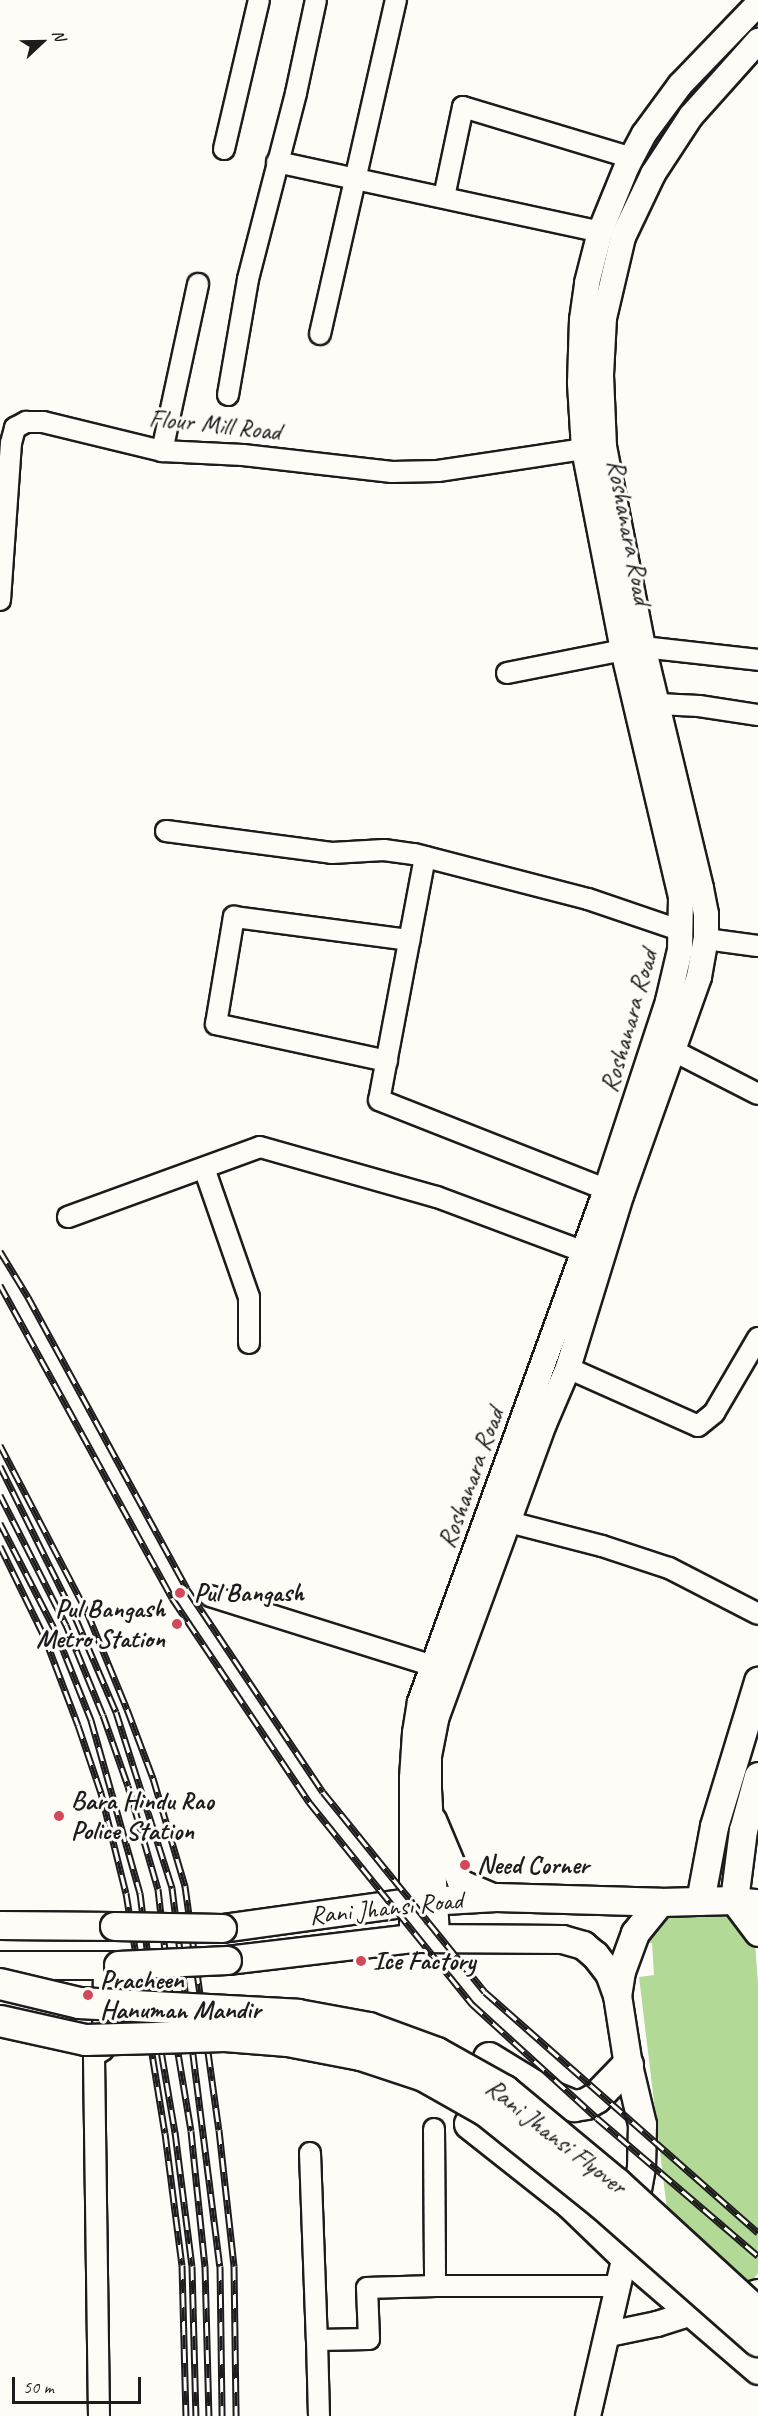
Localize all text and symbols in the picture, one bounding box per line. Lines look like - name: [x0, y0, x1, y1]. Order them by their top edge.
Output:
- north arrow: [12, 12, 72, 72]
- text: N: [48, 27, 70, 44]
- street label: Flour Mill Road: [147, 403, 283, 447]
- street label: Roshanara Road: [600, 457, 658, 607]
- street label: Roshanara Road: [594, 946, 664, 1096]
- street label: Roshanara Road: [431, 1404, 511, 1552]
- place label: Pul Bangash: [194, 1577, 305, 1609]
- marker: Pul Bangash: [171, 1584, 189, 1602]
- place label: Pul Bangash Metro Station: [35, 1593, 165, 1654]
- marker: Pul Bangash Metro Station: [170, 1617, 184, 1631]
- place label: Bara Hindu Rao Police Station: [71, 1785, 216, 1846]
- marker: Bara Hindu Rao Police Station: [52, 1809, 66, 1823]
- place label: Need Corner: [477, 1849, 589, 1881]
- marker: Need Corner: [458, 1858, 472, 1872]
- street label: Rani Jhansi Road: [307, 1884, 465, 1932]
- place label: Ice Factory: [373, 1945, 476, 1977]
- marker: Ice Factory: [354, 1954, 368, 1968]
- place label: Pracheen Hanuman Mandir: [100, 1964, 260, 2026]
- marker: Pracheen Hanuman Mandir: [81, 1988, 95, 2002]
- street label: Rani Jhansi Flyover: [478, 2072, 634, 2202]
- scale bar: [15, 2365, 144, 2403]
- text: 50 m: [23, 2376, 54, 2398]

